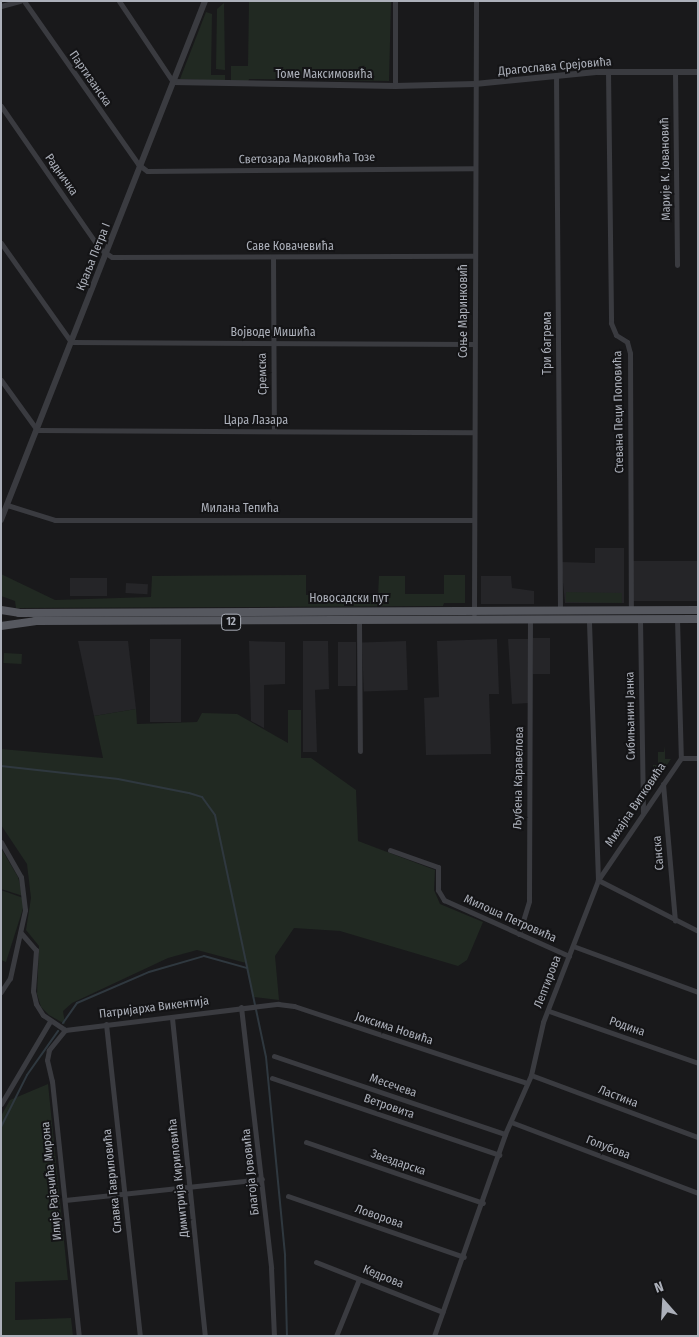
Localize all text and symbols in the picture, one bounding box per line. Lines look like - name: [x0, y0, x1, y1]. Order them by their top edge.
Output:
- street label: Партизанска: [66, 48, 114, 110]
- street label: Драгослава Срејовића: [498, 55, 612, 79]
- street label: Томе Максимовића: [275, 68, 373, 82]
- street label: Марије К. Јовановић: [658, 117, 674, 221]
- street label: Радничка: [41, 151, 81, 199]
- street label: Светозара Марковића Тозе: [239, 151, 375, 167]
- street label: Краља Петра I: [74, 221, 114, 293]
- street label: Саве Ковачевића: [246, 240, 334, 254]
- street label: Соње Маринковић: [457, 264, 471, 358]
- street label: Три багрема: [541, 311, 555, 375]
- street label: Војводе Мишића: [230, 326, 316, 340]
- street label: Стевана Пеци Поповића: [611, 351, 627, 473]
- street label: Сремска: [255, 353, 271, 395]
- street label: Цара Лазара: [224, 414, 288, 428]
- street label: Милана Тепића: [201, 502, 279, 516]
- street label: Новосадски пут: [309, 592, 389, 606]
- road number: 12: [221, 614, 241, 630]
- street label: Сибињанин Јанка: [623, 672, 639, 760]
- street label: Љубена Каравелова: [511, 727, 527, 829]
- street label: Михајла Витковића: [603, 760, 669, 850]
- street label: Санска: [650, 835, 668, 871]
- street label: Милоша Петровића: [461, 892, 559, 946]
- street label: Лептирова: [531, 954, 565, 1010]
- street label: Патријарха Викентија: [98, 994, 210, 1022]
- street label: Јоксима Новића: [353, 1010, 435, 1048]
- street label: Родина: [607, 1014, 647, 1040]
- street label: Месечева: [368, 1071, 418, 1101]
- street label: Ластина: [596, 1083, 640, 1111]
- street label: Ветровита: [362, 1092, 416, 1122]
- street label: Димитрија Кириловића: [166, 1118, 192, 1238]
- street label: Илије Рајачића Мирона: [39, 1121, 65, 1241]
- street label: Славка Гавриловића: [100, 1128, 126, 1234]
- street label: Благоја Јововића: [239, 1128, 263, 1216]
- street label: Голубова: [584, 1133, 632, 1163]
- street label: Звездарска: [369, 1147, 427, 1179]
- street label: Ловорова: [353, 1202, 405, 1232]
- street label: Кедрова: [361, 1262, 405, 1292]
- north arrow: [639, 1277, 689, 1327]
- text: N: [652, 1278, 666, 1297]

